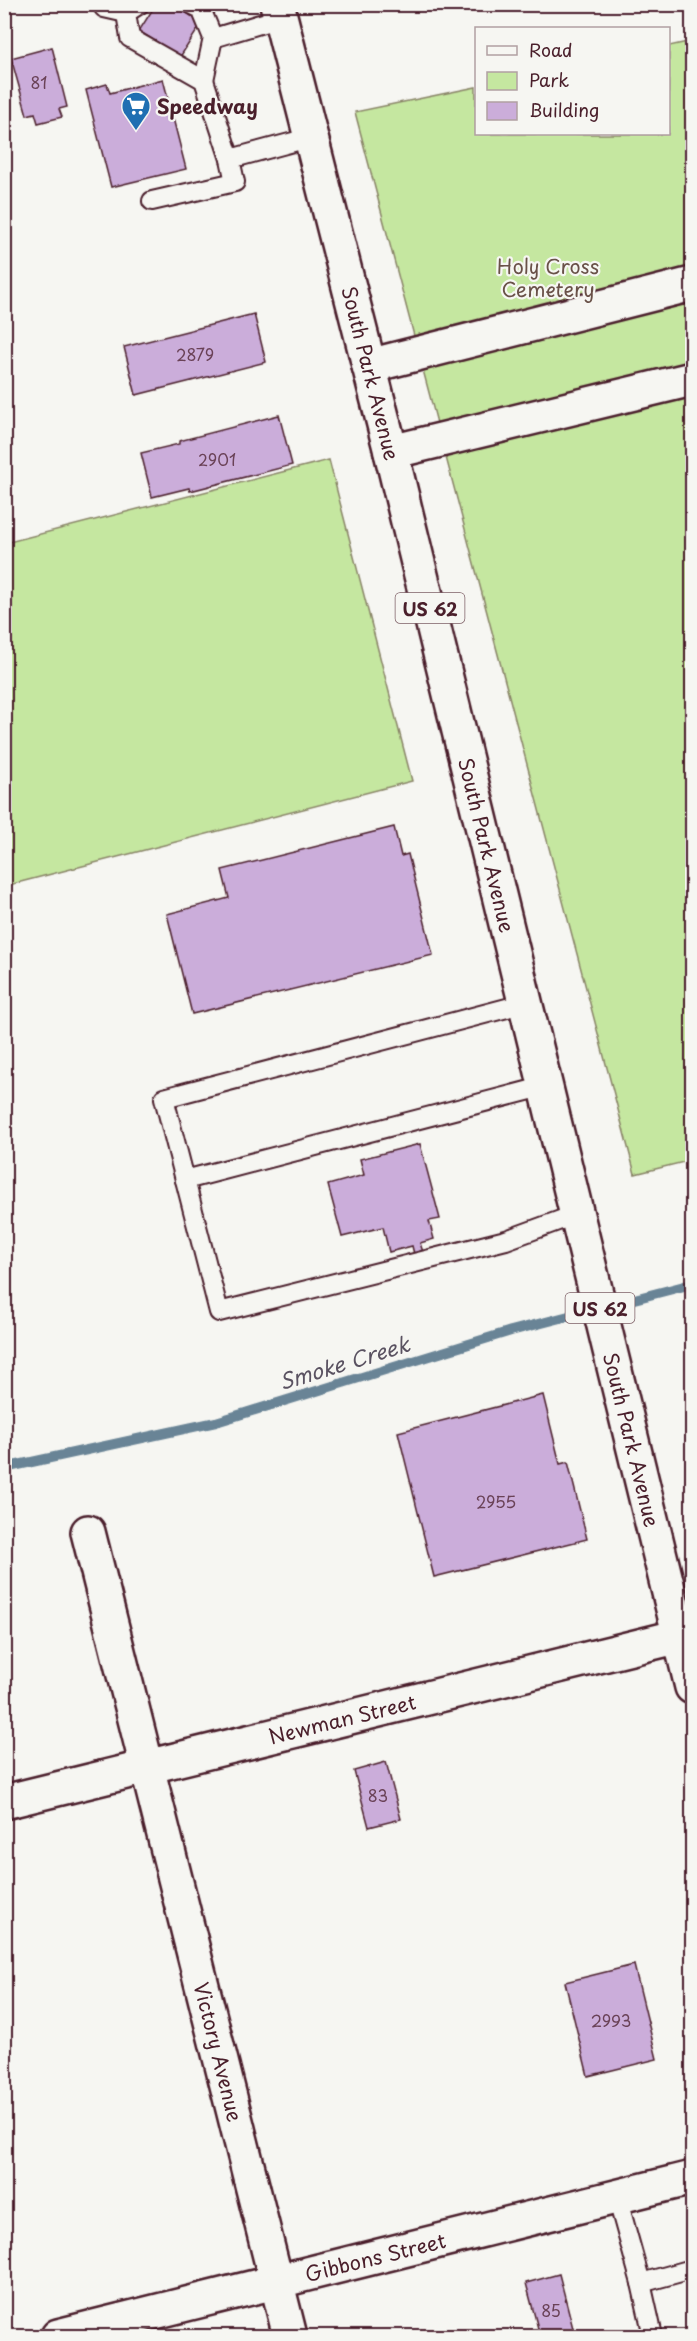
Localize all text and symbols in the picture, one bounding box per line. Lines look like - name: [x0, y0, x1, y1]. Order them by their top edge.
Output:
- legend: [475, 27, 670, 135]
- text: Road: [529, 36, 573, 63]
- text: Park: [529, 66, 569, 93]
- house number: 81: [30, 70, 48, 94]
- supermarket icon: Speedway: [120, 90, 152, 132]
- place label: Speedway: [157, 91, 258, 121]
- text: Building: [529, 96, 599, 123]
- park label: Holy Cross Cemetery: [497, 251, 599, 304]
- street label: South Park Avenue: [334, 283, 407, 463]
- house number: 2879: [176, 342, 214, 366]
- house number: 2901: [198, 447, 236, 471]
- road number: US 62: [396, 593, 464, 623]
- street label: South Park Avenue: [451, 755, 523, 936]
- road number: US 62: [566, 1293, 634, 1323]
- water label: Smoke Creek: [275, 1327, 414, 1397]
- street label: South Park Avenue: [596, 1350, 667, 1530]
- house number: 2955: [476, 1489, 516, 1513]
- street label: Newman Street: [265, 1687, 419, 1752]
- house number: 83: [368, 1783, 388, 1807]
- street label: Victory Avenue: [187, 1979, 251, 2125]
- house number: 2993: [591, 2008, 631, 2032]
- street label: Gibbons Street: [302, 2225, 449, 2289]
- house number: 85: [541, 2298, 561, 2322]

